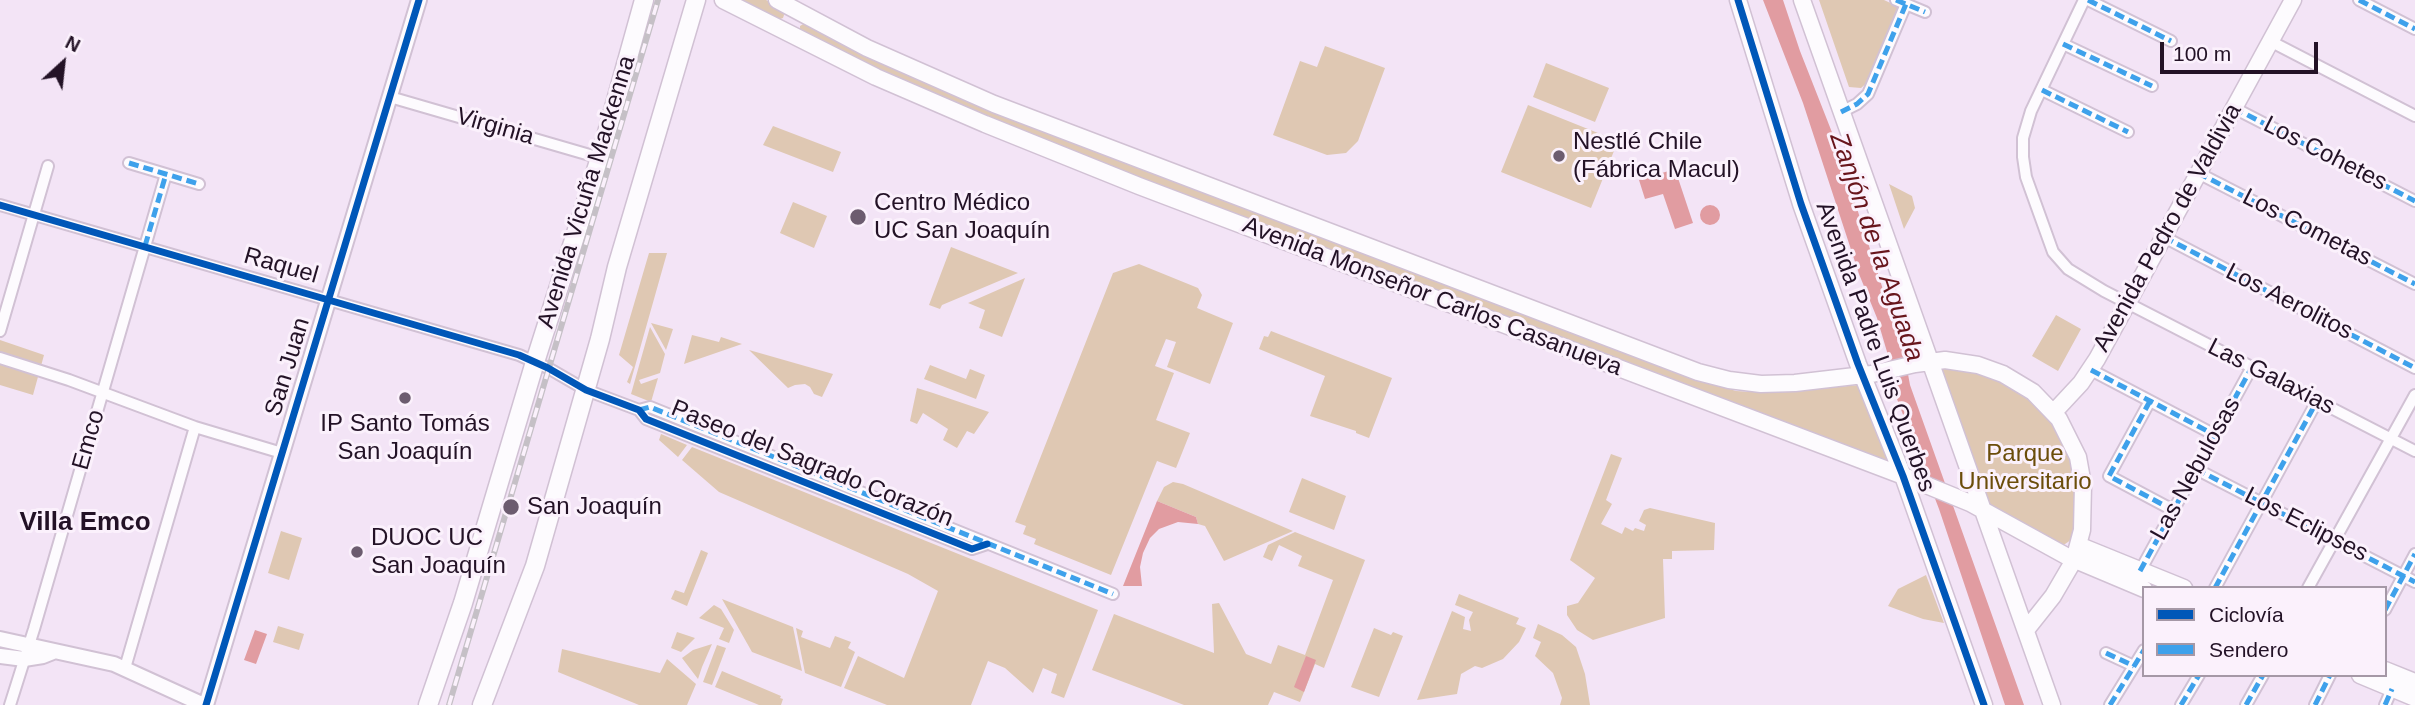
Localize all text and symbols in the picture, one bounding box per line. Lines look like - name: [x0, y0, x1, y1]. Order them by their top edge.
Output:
- north arrow: [28, 28, 98, 98]
- scale bar: [2163, 28, 2320, 72]
- text: N: [62, 31, 84, 56]
- text: 100 m: [2173, 42, 2231, 65]
- street label: Avenida Vicuña Mackenna: [532, 52, 642, 332]
- street label: Avenida Pedro de Valdivia: [2088, 99, 2248, 357]
- street label: Virginia: [453, 102, 537, 152]
- street label: Los Cohetes: [2258, 111, 2392, 197]
- place label: Nestlé Chile (Fábrica Macul): [1573, 128, 1740, 184]
- water label: Zanjón de la Aguada: [1822, 128, 1930, 366]
- marker: Nestlé Chile (Fábrica Macul): [1551, 148, 1567, 164]
- street label: Los Cometas: [2237, 183, 2377, 273]
- place label: Centro Médico UC San Joaquín: [874, 189, 1050, 245]
- street label: Avenida Padre Luis Querbes: [1809, 198, 1941, 496]
- marker: Centro Médico UC San Joaquín: [848, 207, 868, 227]
- street label: Avenida Monseñor Carlos Casanueva: [1238, 211, 1626, 383]
- street label: Raquel: [240, 242, 322, 290]
- street label: Los Aerolitos: [2221, 258, 2357, 346]
- street label: San Juan: [259, 314, 317, 420]
- street label: Las Galaxias: [2203, 333, 2339, 421]
- marker: IP Santo Tomás San Joaquín: [397, 390, 413, 406]
- street label: Las Nebulosas: [2145, 393, 2247, 545]
- street label: Paseo del Sagrado Corazón: [667, 394, 957, 534]
- street label: Emco: [67, 407, 111, 473]
- place label: IP Santo Tomás San Joaquín: [320, 410, 490, 466]
- park label: Parque Universitario: [1958, 440, 2092, 496]
- street label: Los Eclipses: [2239, 482, 2373, 568]
- place label: San Joaquín: [527, 493, 662, 521]
- marker: San Joaquín: [501, 497, 521, 517]
- district label: Villa Emco: [19, 507, 151, 539]
- place label: DUOC UC San Joaquín: [371, 524, 506, 580]
- marker: DUOC UC San Joaquín: [349, 544, 365, 560]
- legend: [2142, 586, 2387, 677]
- text: Ciclovía: [2209, 603, 2284, 626]
- text: Sendero: [2209, 638, 2288, 661]

